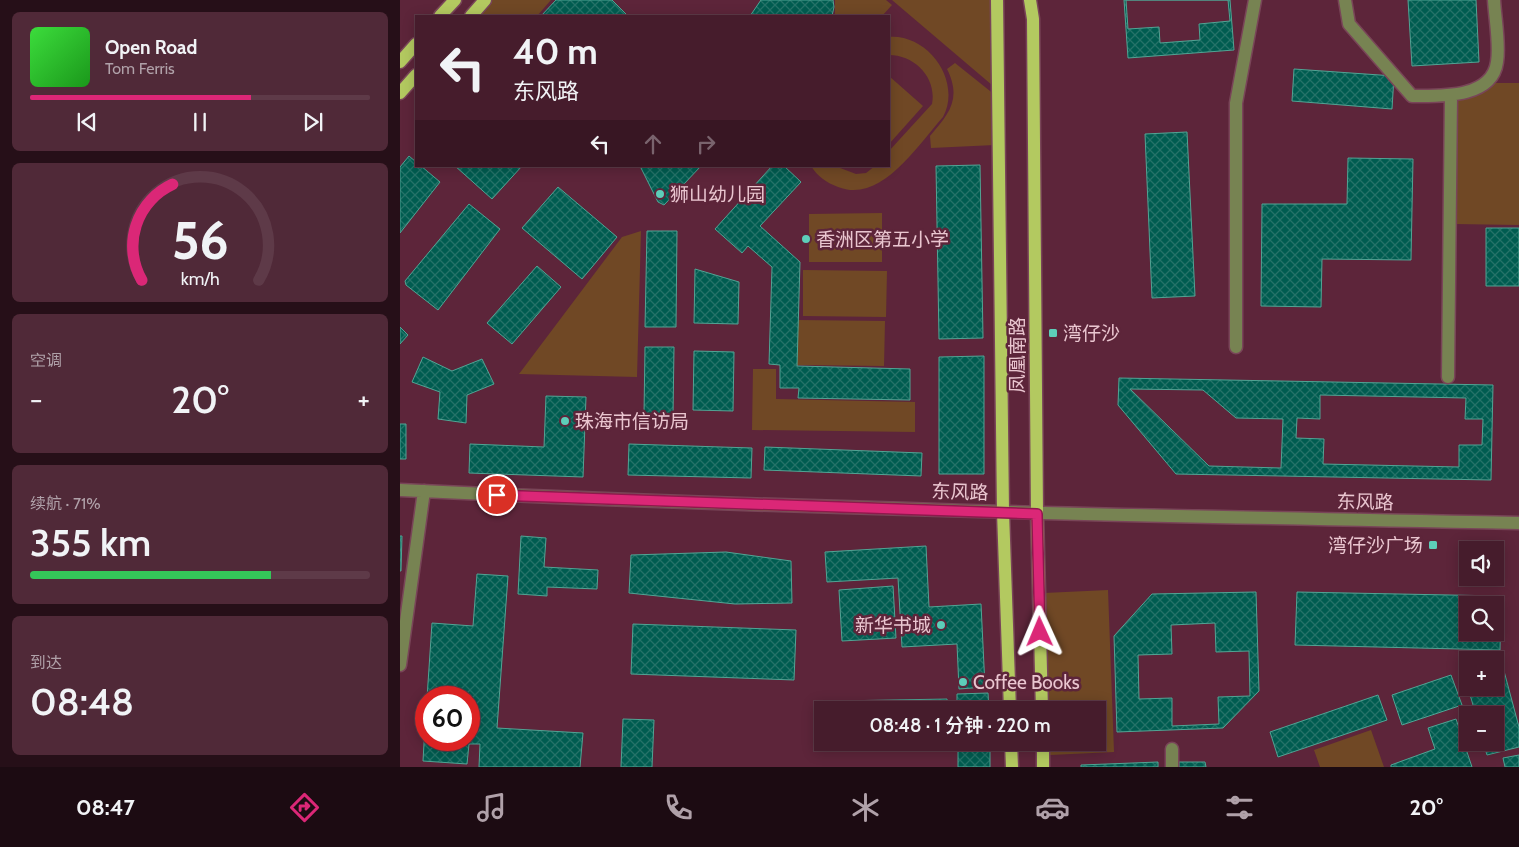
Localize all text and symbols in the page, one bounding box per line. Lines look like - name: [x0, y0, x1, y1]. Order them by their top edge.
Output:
- text: 40 m: [513, 30, 598, 73]
- icon: left: [430, 35, 495, 100]
- text: Open Road: [105, 36, 197, 59]
- text: Tom Ferris: [105, 59, 175, 78]
- text: 东风路: [513, 78, 579, 105]
- icon: previous: [73, 108, 101, 136]
- icon: pause: [186, 108, 214, 136]
- icon: next: [299, 108, 327, 136]
- icon: left: [586, 130, 614, 158]
- icon: ahead: [639, 130, 667, 158]
- icon: right: [692, 130, 720, 158]
- place label: 狮山幼儿园: [670, 183, 765, 206]
- marker: 狮山幼儿园: [654, 188, 666, 200]
- text: 56: [171, 209, 229, 272]
- place label: 香洲区第五小学: [816, 228, 949, 251]
- marker: 香洲区第五小学: [800, 233, 812, 245]
- text: km/h: [180, 268, 220, 289]
- street label: 凤凰南路: [1006, 317, 1029, 393]
- place label: 湾仔沙: [1063, 322, 1120, 345]
- marker: 湾仔沙: [1047, 327, 1059, 339]
- text: 空调: [30, 351, 62, 370]
- text: 20°: [171, 376, 229, 423]
- text: −: [30, 382, 42, 416]
- text: +: [358, 382, 370, 416]
- place label: 珠海市信访局: [575, 410, 689, 433]
- marker: 珠海市信访局: [559, 415, 571, 427]
- pin: [476, 474, 518, 516]
- street label: 东风路: [931, 480, 989, 504]
- icon: arrive: [483, 481, 511, 509]
- street label: 东风路: [1336, 490, 1394, 514]
- text: 续航 · 71%: [30, 494, 101, 513]
- text: 355 km: [30, 519, 151, 566]
- place label: 湾仔沙广场: [1328, 534, 1423, 557]
- marker: 湾仔沙广场: [1427, 539, 1439, 551]
- map controls: [1459, 541, 1504, 751]
- button: sound: [1459, 541, 1504, 586]
- button: search: [1459, 596, 1504, 641]
- position arrow: [1013, 605, 1065, 657]
- place label: 新华书城: [855, 614, 931, 637]
- marker: 新华书城: [935, 619, 947, 631]
- button: +: [1459, 651, 1504, 696]
- text: 到达: [30, 653, 62, 672]
- place label: Coffee Books: [973, 671, 1080, 694]
- marker: Coffee Books: [957, 676, 969, 688]
- text: 08:48: [30, 678, 134, 725]
- speed limit sign: 60: [415, 686, 480, 751]
- button: −: [1459, 706, 1504, 751]
- text: 08:48 · 1 分钟 · 220 m: [869, 714, 1051, 737]
- icon: directions: [287, 790, 322, 825]
- icon: music: [474, 790, 509, 825]
- icon: phone: [661, 790, 696, 825]
- icon: climate: [848, 790, 883, 825]
- icon: car: [1035, 790, 1070, 825]
- icon: filters: [1222, 790, 1257, 825]
- text: 08:47: [76, 794, 135, 821]
- text: 20°: [1409, 794, 1443, 821]

